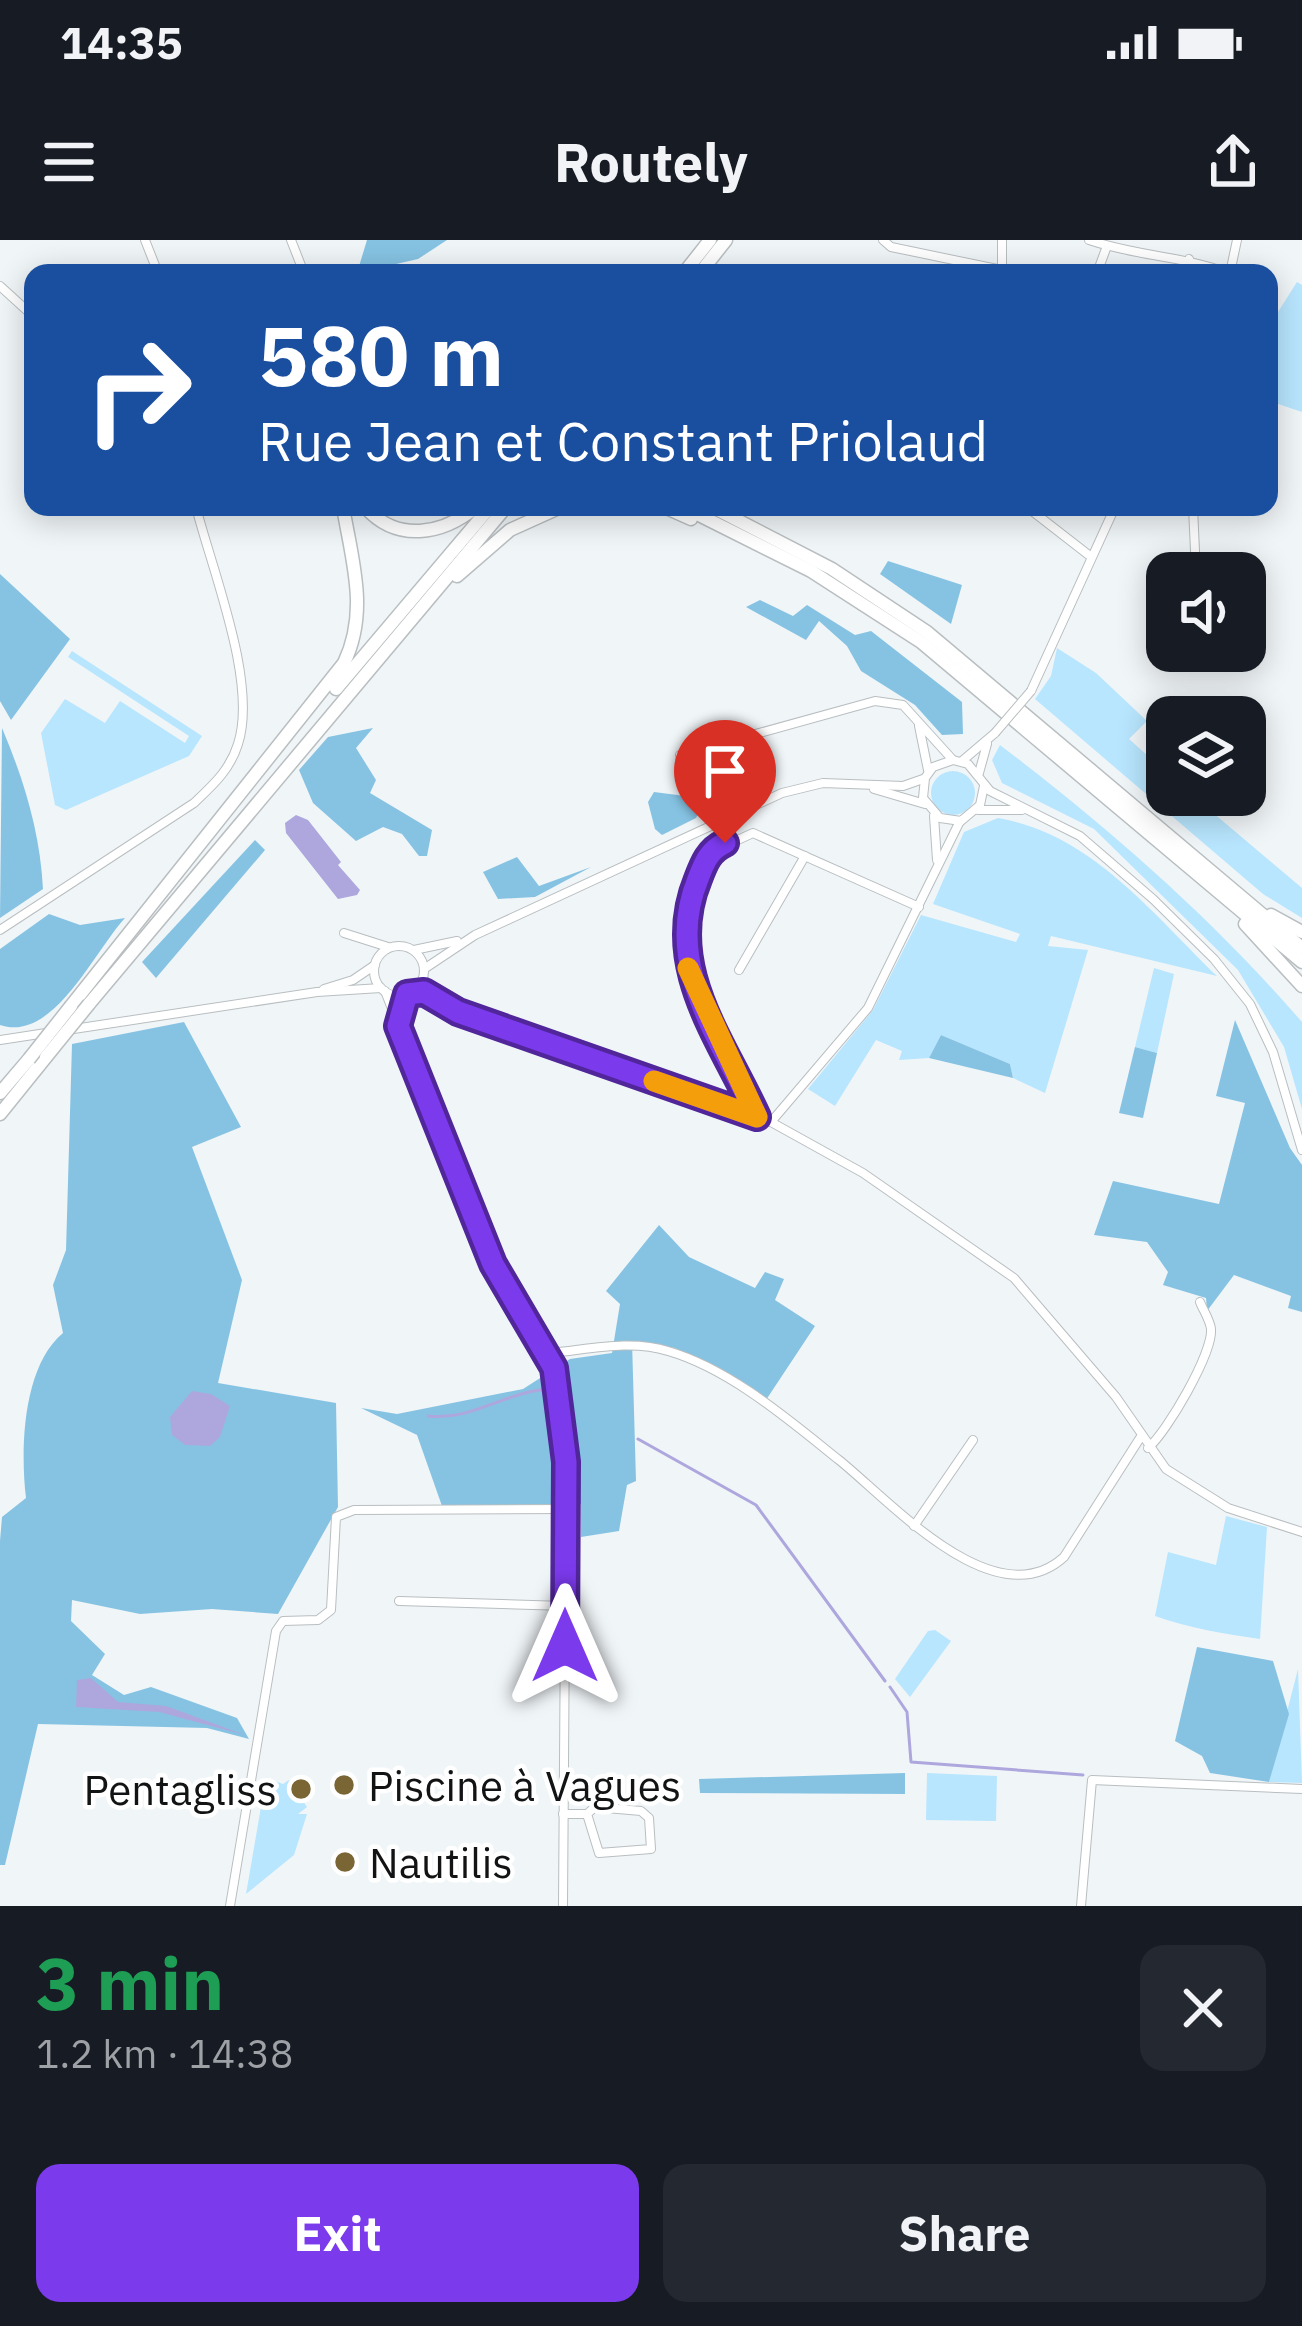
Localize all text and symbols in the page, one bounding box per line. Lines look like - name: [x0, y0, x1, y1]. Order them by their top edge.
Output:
- text: 14:35: [60, 13, 183, 71]
- text: Routely: [554, 127, 748, 197]
- icon: menu: [36, 129, 102, 195]
- icon: share: [1200, 129, 1266, 195]
- text: 580 m: [258, 300, 504, 409]
- icon: right: [60, 312, 216, 468]
- text: Rue Jean et Constant Priolaud: [258, 406, 988, 476]
- map controls: [1146, 552, 1266, 816]
- button: sound: [1146, 552, 1266, 672]
- button: layers: [1146, 696, 1266, 816]
- pin: [674, 720, 776, 843]
- icon: arrive: [692, 738, 758, 804]
- position arrow: [502, 1583, 628, 1709]
- place label: Piscine à Vagues: [368, 1758, 681, 1813]
- place label: Pentagliss: [84, 1762, 277, 1817]
- marker: Piscine à Vagues: [331, 1772, 357, 1798]
- marker: Pentagliss: [288, 1776, 314, 1802]
- place label: Nautilis: [369, 1835, 513, 1890]
- marker: Nautilis: [332, 1849, 358, 1875]
- text: 3 min: [36, 1936, 224, 2030]
- button: close: [1140, 1945, 1266, 2071]
- text: 1.2 km · 14:38: [36, 2028, 293, 2079]
- button: Exit: [36, 2164, 639, 2302]
- button: Share: [663, 2164, 1266, 2302]

